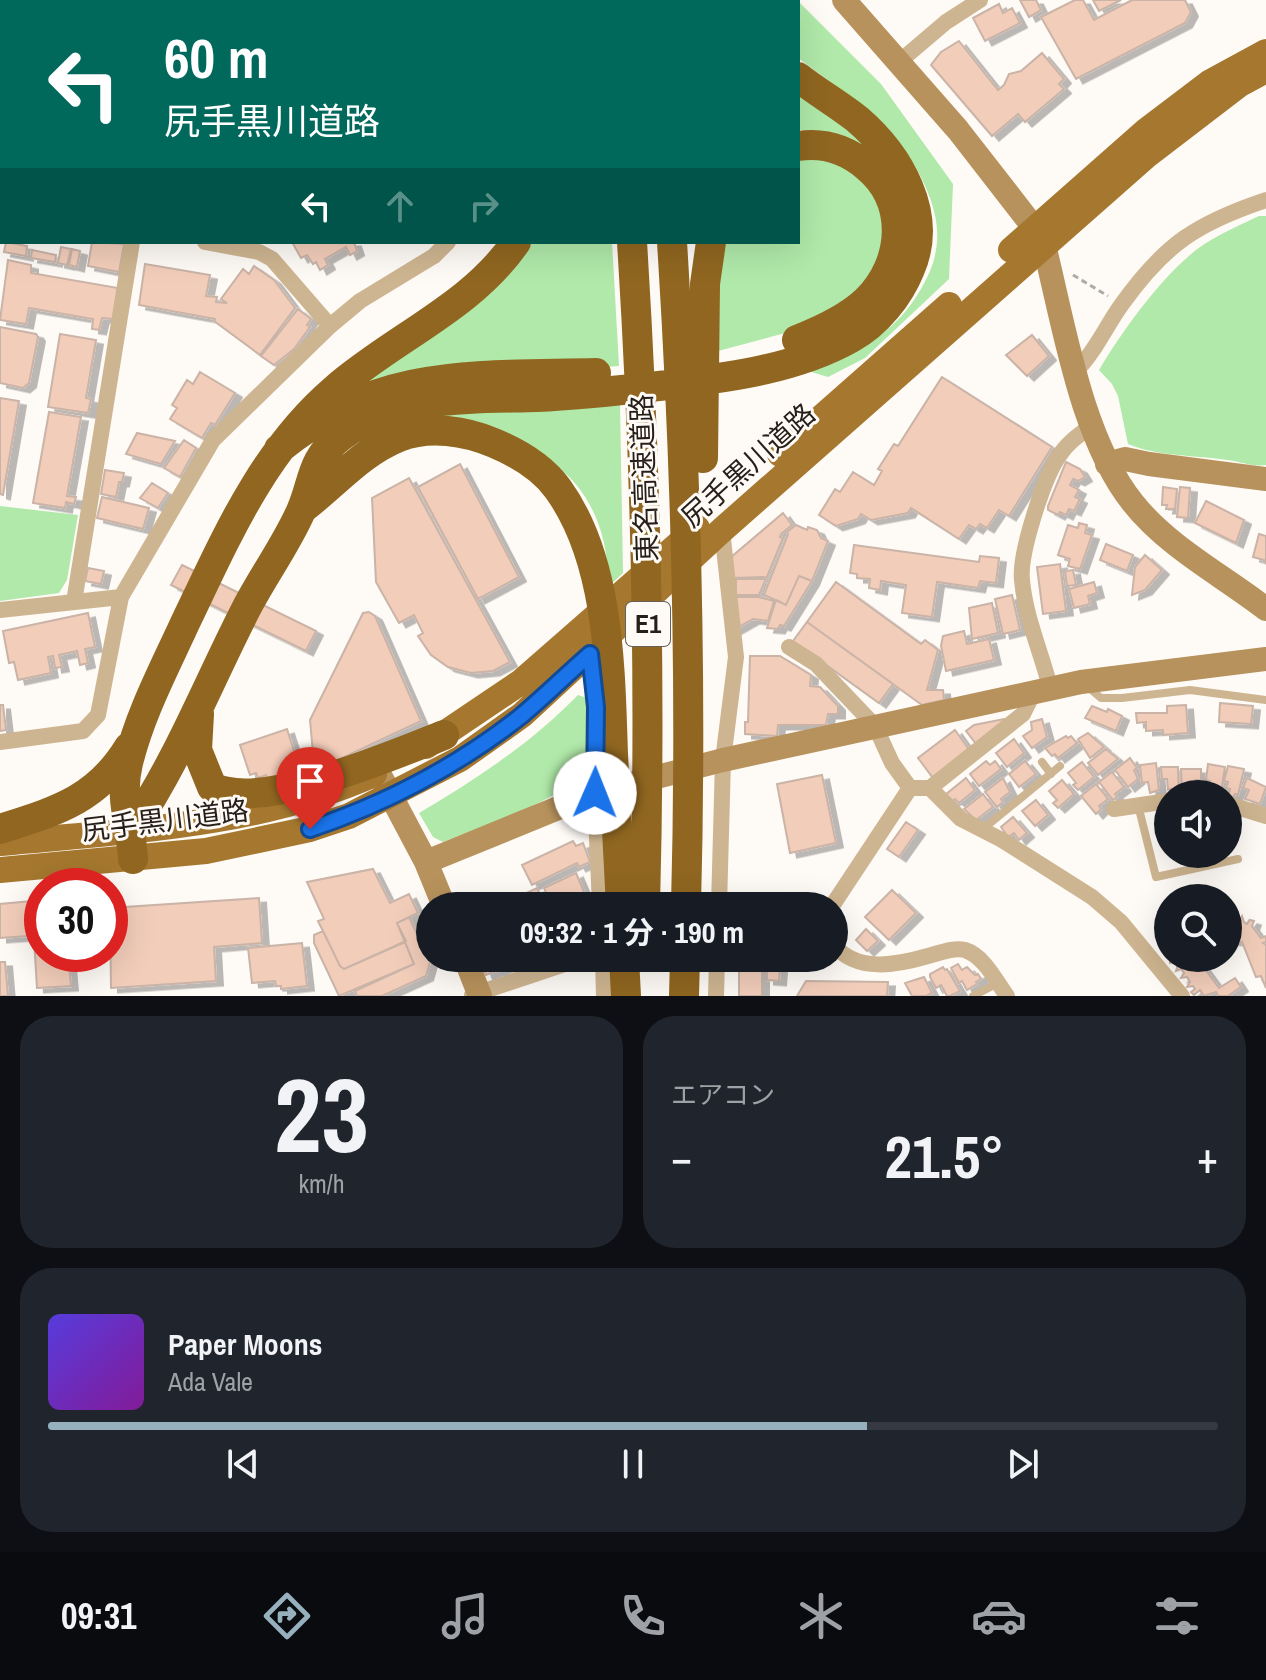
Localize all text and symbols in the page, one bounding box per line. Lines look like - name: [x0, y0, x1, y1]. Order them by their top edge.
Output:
- text: 60 m: [164, 20, 269, 95]
- icon: left: [32, 32, 136, 136]
- text: 尻手黒川道路: [164, 97, 380, 145]
- icon: left: [294, 184, 338, 228]
- icon: ahead: [378, 184, 422, 228]
- icon: right: [462, 184, 506, 228]
- street label: 東名高速道路: [622, 393, 666, 563]
- street label: 尻手黒川道路: [673, 395, 823, 535]
- road number: E1: [626, 602, 670, 646]
- pin: [276, 747, 344, 829]
- position arrow: [553, 751, 637, 835]
- icon: arrive: [288, 759, 332, 803]
- map controls: [1154, 780, 1242, 972]
- button: sound: [1154, 780, 1242, 868]
- street label: 尻手黒川道路: [79, 791, 251, 849]
- speed limit sign: 30: [24, 868, 128, 972]
- button: search: [1154, 884, 1242, 972]
- text: 09:32 · 1 分 · 190 m: [520, 912, 744, 952]
- text: 23: [274, 1044, 369, 1184]
- text: エアコン: [671, 1077, 775, 1112]
- text: 21.5°: [885, 1116, 1004, 1197]
- text: −: [671, 1127, 692, 1187]
- text: +: [1197, 1127, 1218, 1187]
- text: km/h: [298, 1166, 345, 1201]
- text: Paper Moons: [168, 1324, 322, 1364]
- text: Ada Vale: [168, 1364, 253, 1399]
- icon: previous: [221, 1442, 265, 1486]
- icon: pause: [611, 1442, 655, 1486]
- icon: next: [1001, 1442, 1045, 1486]
- icon: directions: [259, 1588, 315, 1644]
- icon: music: [437, 1588, 493, 1644]
- icon: phone: [615, 1588, 671, 1644]
- icon: climate: [793, 1588, 849, 1644]
- icon: car: [971, 1588, 1027, 1644]
- icon: filters: [1149, 1588, 1205, 1644]
- text: 09:31: [61, 1592, 137, 1640]

